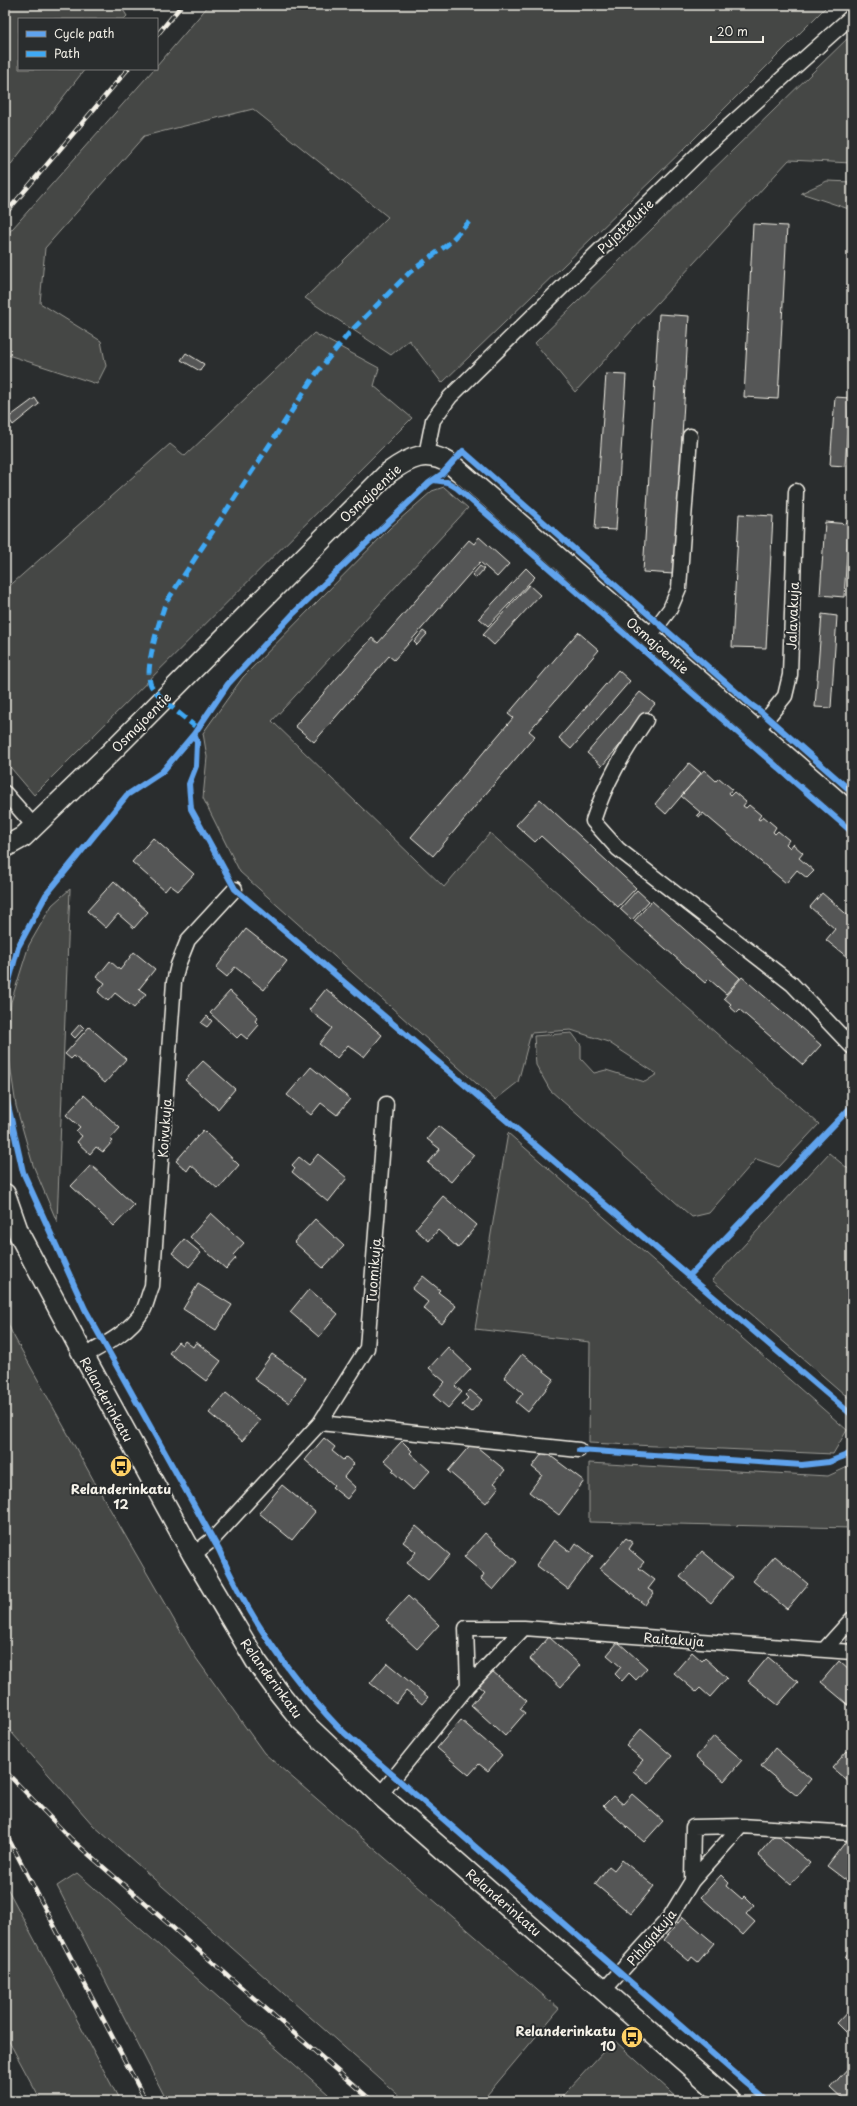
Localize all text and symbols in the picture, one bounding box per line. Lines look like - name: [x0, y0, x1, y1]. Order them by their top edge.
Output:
- legend: [18, 18, 158, 70]
- scale bar: [711, 18, 763, 44]
- text: 20 m: [717, 22, 748, 40]
- text: Cycle path: [54, 24, 115, 42]
- text: Path: [54, 44, 80, 62]
- street label: Pujottelutie: [593, 194, 657, 258]
- street label: Osmajoentie: [335, 459, 405, 526]
- street label: Jalavakuja: [781, 582, 803, 650]
- street label: Osmajoentie: [622, 612, 694, 678]
- street label: Osmajoentie: [107, 688, 175, 756]
- street label: Koivukuja: [152, 1097, 176, 1158]
- street label: Tuomikuja: [361, 1237, 385, 1304]
- street label: Relanderinkatu: [76, 1353, 138, 1445]
- bus stop icon: Relanderinkatu 12: [108, 1453, 134, 1479]
- place label: Relanderinkatu 12: [71, 1479, 171, 1513]
- street label: Raitakuja: [643, 1627, 706, 1651]
- street label: Relanderinkatu: [237, 1634, 307, 1722]
- street label: Relanderinkatu: [462, 1864, 546, 1940]
- street label: Pihlajakuja: [622, 1904, 681, 1969]
- place label: Relanderinkatu 10: [516, 2021, 616, 2055]
- bus stop icon: Relanderinkatu 10: [619, 2024, 645, 2050]

